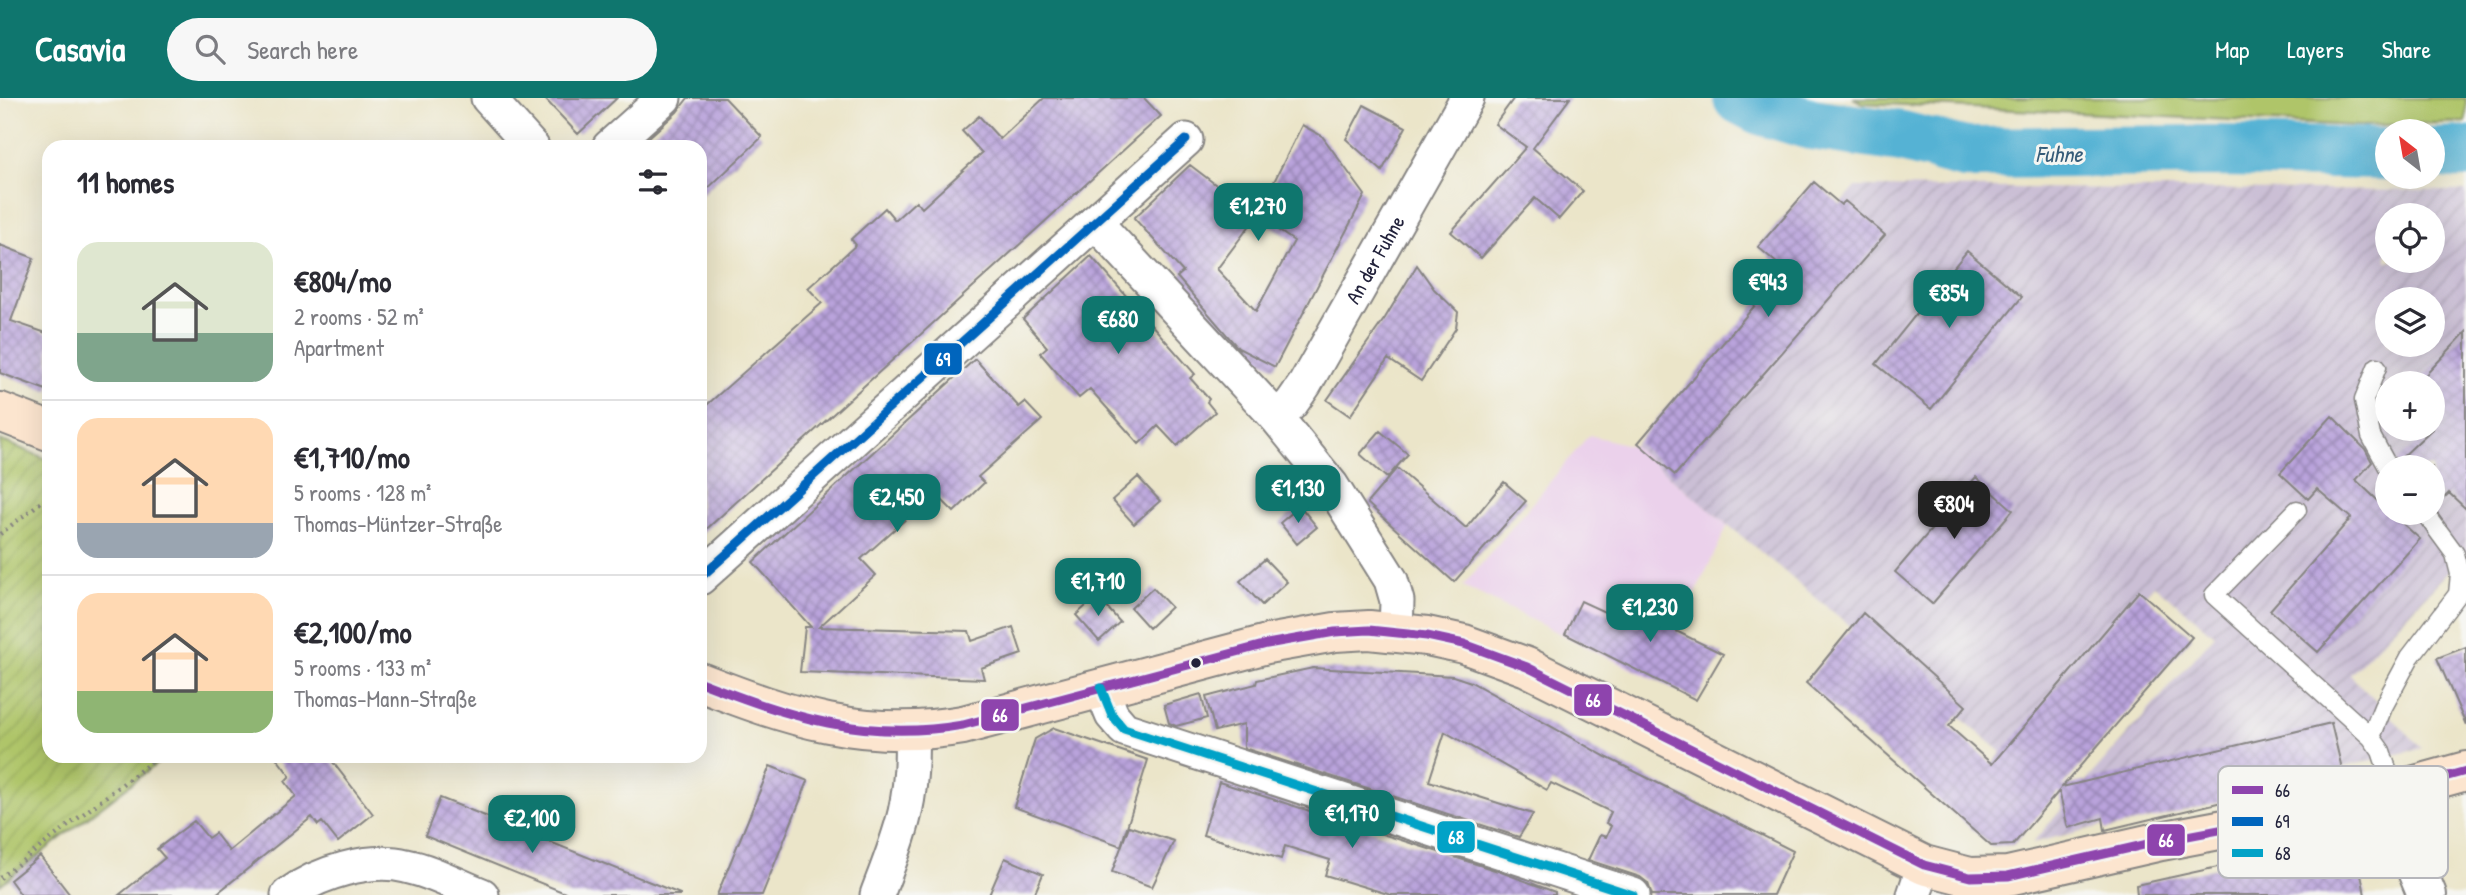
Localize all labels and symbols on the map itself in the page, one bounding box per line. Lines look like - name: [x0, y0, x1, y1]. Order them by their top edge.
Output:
- north arrow: [2375, 119, 2445, 189]
- water label: Fuhne: [2035, 138, 2083, 169]
- pin: €1,270: [1201, 184, 1315, 243]
- street label: An der Fuhne: [1338, 210, 1411, 309]
- pin: €943: [1727, 260, 1809, 319]
- pin: €854: [1908, 271, 1990, 330]
- pin: €680: [1077, 296, 1159, 356]
- line badge: 69: [923, 342, 963, 376]
- text: 69: [936, 346, 950, 372]
- pin: €1,130: [1241, 466, 1355, 525]
- pin: €2,450: [840, 474, 954, 534]
- pin: €804: [1913, 482, 1995, 541]
- pin: €1,710: [1041, 559, 1155, 618]
- pin: €1,230: [1593, 584, 1707, 644]
- unlabelled marker: [1189, 656, 1203, 670]
- line badge: 66: [1573, 683, 1613, 717]
- text: 66: [1585, 687, 1601, 713]
- line badge: 66: [980, 698, 1020, 732]
- text: 66: [992, 702, 1008, 728]
- legend: [2218, 766, 2448, 878]
- text: 66: [2275, 777, 2290, 803]
- pin: €1,170: [1295, 790, 1409, 850]
- pin: €2,100: [475, 796, 589, 855]
- text: 69: [2275, 808, 2290, 834]
- line badge: 68: [1436, 820, 1476, 854]
- line badge: 66: [2146, 823, 2186, 857]
- text: 68: [1448, 824, 1464, 850]
- text: 66: [2158, 827, 2174, 853]
- text: 68: [2275, 840, 2291, 866]

